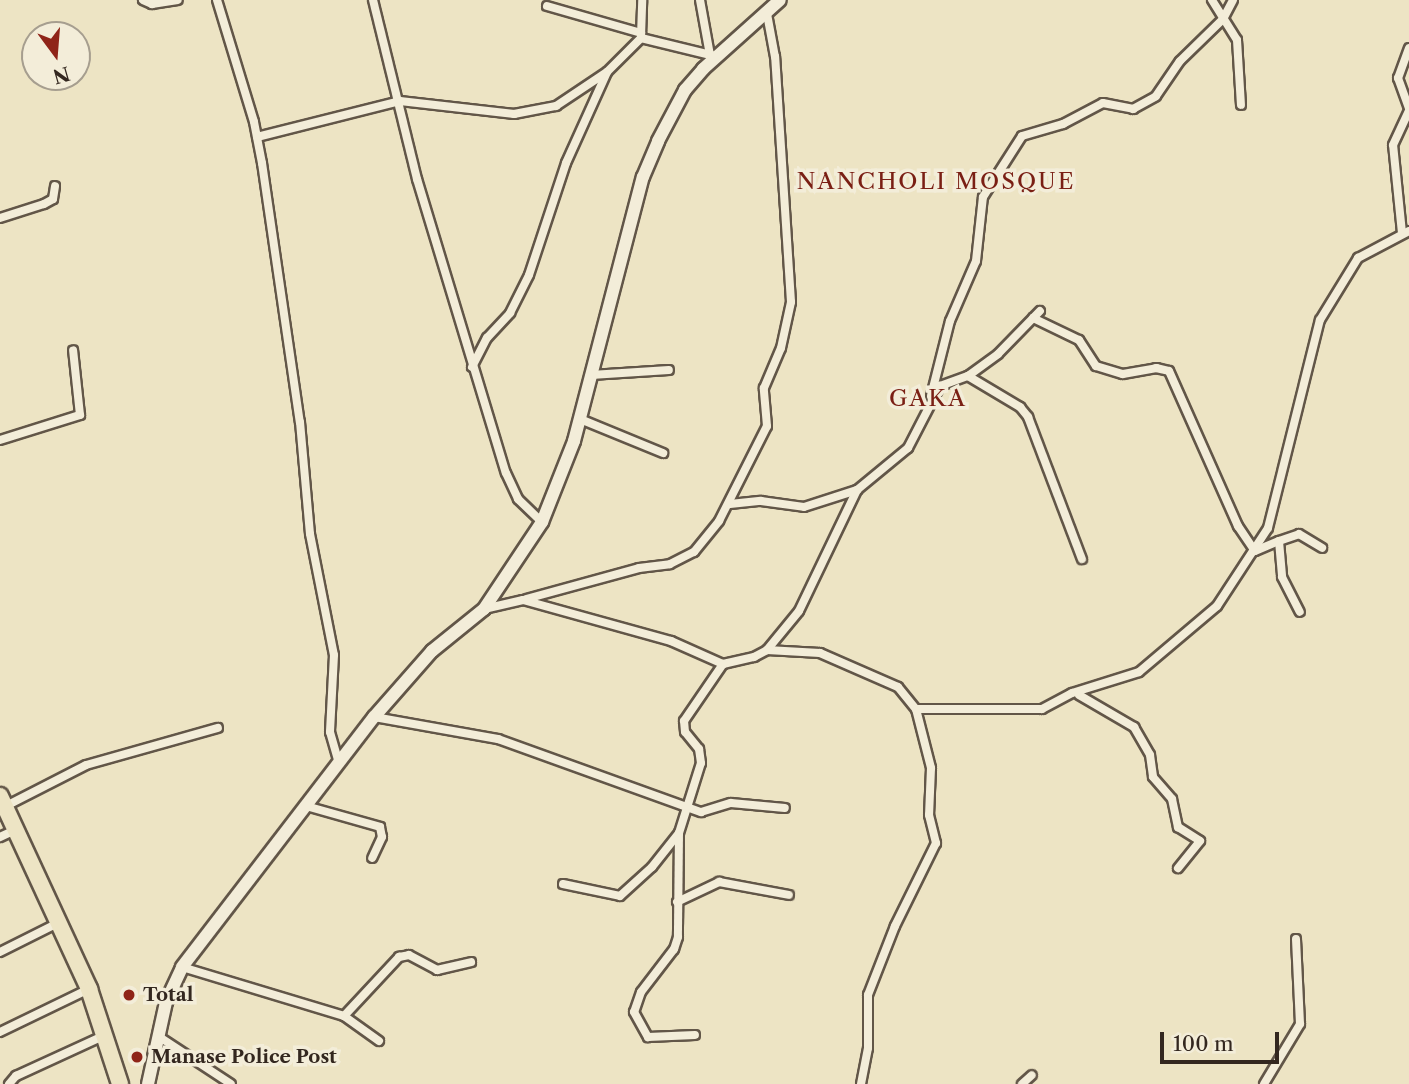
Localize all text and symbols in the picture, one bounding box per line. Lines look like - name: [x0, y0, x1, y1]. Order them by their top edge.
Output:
- north arrow: [21, 21, 91, 91]
- text: N: [50, 61, 72, 88]
- district label: NANCHOLI MOSQUE: [798, 167, 1074, 195]
- district label: GAKA: [889, 384, 967, 412]
- place label: Total: [143, 984, 193, 1006]
- marker: Total: [121, 987, 137, 1003]
- scale bar: [1164, 1018, 1283, 1062]
- text: 100 m: [1173, 1031, 1234, 1056]
- place label: Manase Police Post: [151, 1046, 337, 1068]
- marker: Manase Police Post: [129, 1049, 145, 1065]

